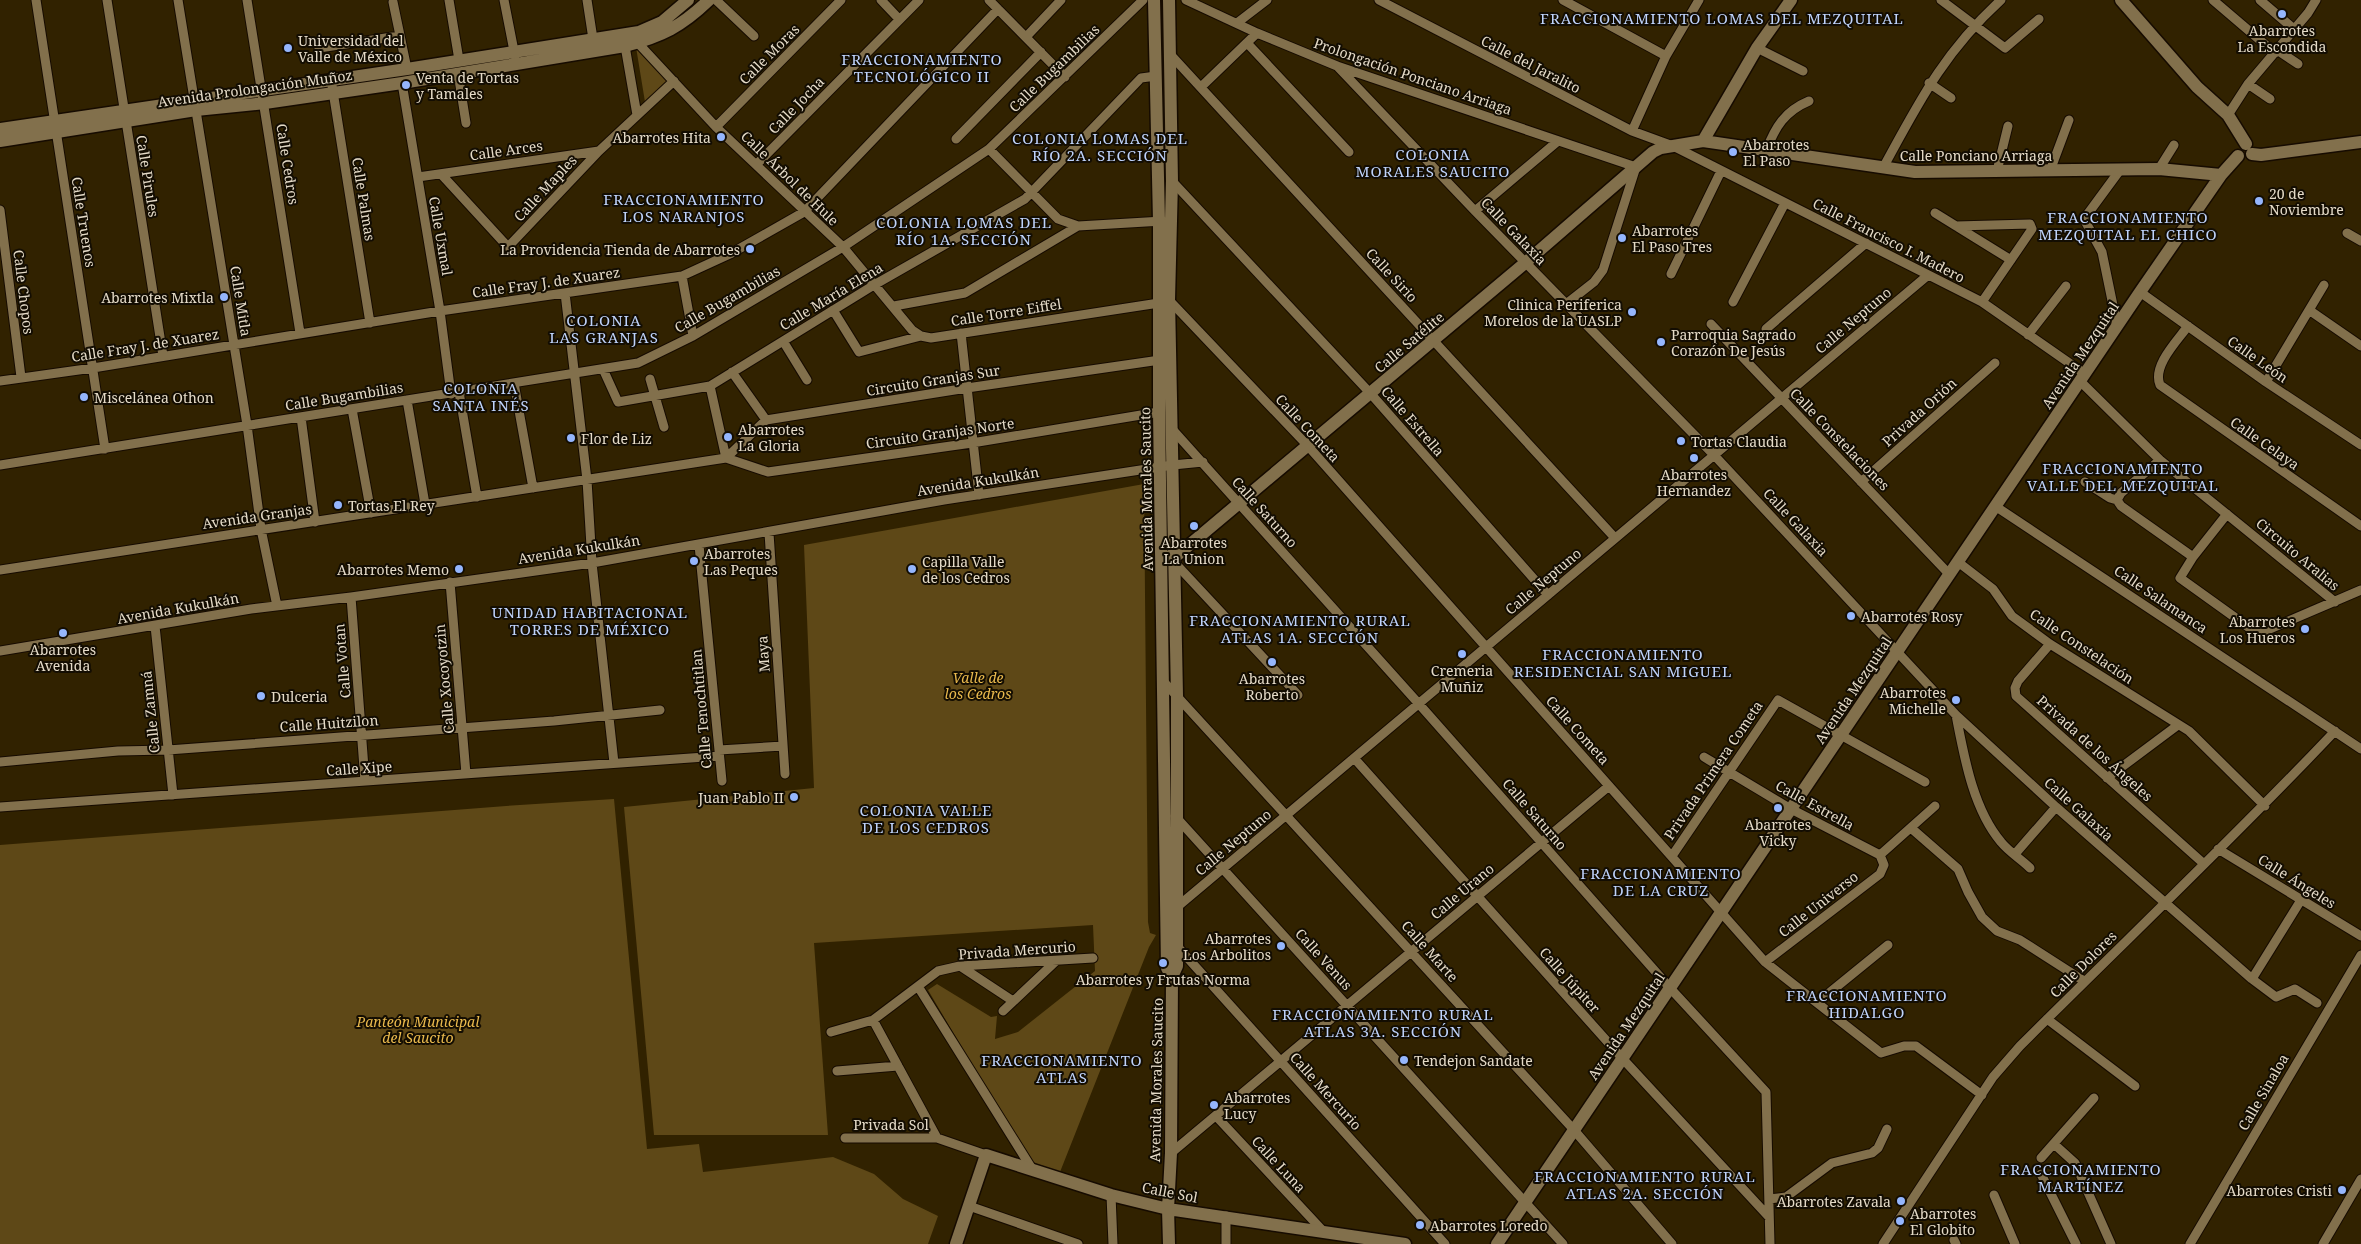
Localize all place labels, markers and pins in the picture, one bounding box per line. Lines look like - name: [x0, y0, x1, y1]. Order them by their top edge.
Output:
- marker: Abarrotes La Escondida: [2276, 8, 2288, 20]
- place label: Abarrotes La Escondida: [2238, 21, 2327, 56]
- place label: Universidad del Valle de México: [298, 31, 404, 66]
- marker: Universidad del Valle de México: [282, 42, 294, 54]
- place label: Venta de Tortas y Tamales: [416, 68, 519, 103]
- marker: Venta de Tortas y Tamales: [400, 79, 412, 91]
- place label: Abarrotes Hita: [613, 128, 711, 147]
- marker: Abarrotes Hita: [715, 131, 727, 143]
- place label: Abarrotes El Paso: [1743, 135, 1809, 170]
- marker: Abarrotes El Paso: [1727, 146, 1739, 158]
- place label: 20 de Noviembre: [2269, 184, 2344, 219]
- marker: 20 de Noviembre: [2253, 195, 2265, 207]
- place label: Abarrotes El Paso Tres: [1632, 221, 1712, 256]
- marker: Abarrotes El Paso Tres: [1616, 232, 1628, 244]
- place label: La Providencia Tienda de Abarrotes: [500, 240, 740, 259]
- marker: La Providencia Tienda de Abarrotes: [744, 243, 756, 255]
- place label: Abarrotes Mixtla: [101, 288, 214, 307]
- marker: Abarrotes Mixtla: [218, 291, 230, 303]
- place label: Clinica Periferica Morelos de la UASLP: [1484, 295, 1622, 330]
- marker: Clinica Periferica Morelos de la UASLP: [1626, 306, 1638, 318]
- place label: Parroquia Sagrado Corazón De Jesús: [1671, 325, 1796, 360]
- marker: Parroquia Sagrado Corazón De Jesús: [1655, 336, 1667, 348]
- place label: Miscelánea Othon: [94, 388, 214, 407]
- marker: Miscelánea Othon: [78, 391, 90, 403]
- place label: Abarrotes La Gloria: [738, 420, 804, 455]
- place label: Flor de Liz: [581, 429, 652, 448]
- marker: Abarrotes La Gloria: [722, 431, 734, 443]
- marker: Flor de Liz: [565, 432, 577, 444]
- place label: Tortas Claudia: [1691, 432, 1787, 451]
- marker: Tortas Claudia: [1675, 435, 1687, 447]
- marker: Abarrotes Hernandez: [1688, 452, 1700, 464]
- place label: Abarrotes Hernandez: [1657, 465, 1731, 500]
- place label: Tortas El Rey: [348, 496, 435, 515]
- marker: Tortas El Rey: [332, 499, 344, 511]
- marker: Abarrotes La Union: [1188, 520, 1200, 532]
- place label: Abarrotes La Union: [1161, 533, 1227, 568]
- place label: Abarrotes Las Peques: [704, 544, 778, 579]
- place label: Capilla Valle de los Cedros: [922, 552, 1010, 587]
- marker: Abarrotes Las Peques: [688, 555, 700, 567]
- place label: Abarrotes Memo: [337, 560, 449, 579]
- marker: Abarrotes Memo: [453, 563, 465, 575]
- marker: Capilla Valle de los Cedros: [906, 563, 918, 575]
- place label: Abarrotes Rosy: [1861, 607, 1963, 626]
- marker: Abarrotes Rosy: [1845, 610, 1857, 622]
- place label: Abarrotes Los Hueros: [2220, 612, 2295, 647]
- marker: Abarrotes Los Hueros: [2299, 623, 2311, 635]
- marker: Abarrotes Avenida: [57, 627, 69, 639]
- place label: Abarrotes Avenida: [30, 640, 96, 675]
- marker: Cremeria Muñiz: [1456, 648, 1468, 660]
- marker: Abarrotes Roberto: [1266, 656, 1278, 668]
- place label: Cremeria Muñiz: [1431, 661, 1493, 696]
- place label: Abarrotes Roberto: [1239, 669, 1305, 704]
- place label: Abarrotes Michelle: [1880, 683, 1946, 718]
- place label: Dulceria: [271, 687, 328, 706]
- marker: Dulceria: [255, 690, 267, 702]
- marker: Abarrotes Michelle: [1950, 694, 1962, 706]
- place label: Juan Pablo II: [697, 788, 784, 807]
- marker: Juan Pablo II: [788, 791, 800, 803]
- marker: Abarrotes Vicky: [1772, 802, 1784, 814]
- place label: Abarrotes Vicky: [1745, 815, 1811, 850]
- place label: Abarrotes Los Arbolitos: [1183, 929, 1271, 964]
- marker: Abarrotes Los Arbolitos: [1275, 940, 1287, 952]
- marker: Abarrotes y Frutas Norma: [1157, 957, 1169, 969]
- place label: Abarrotes y Frutas Norma: [1076, 970, 1250, 989]
- place label: Tendejon Sandate: [1414, 1051, 1533, 1070]
- marker: Tendejon Sandate: [1398, 1054, 1410, 1066]
- place label: Abarrotes Lucy: [1224, 1088, 1290, 1123]
- marker: Abarrotes Lucy: [1208, 1099, 1220, 1111]
- place label: Abarrotes Cristi: [2227, 1181, 2333, 1200]
- marker: Abarrotes Cristi: [2336, 1184, 2348, 1196]
- place label: Abarrotes Zavala: [1777, 1192, 1891, 1211]
- marker: Abarrotes Zavala: [1895, 1195, 1907, 1207]
- place label: Abarrotes El Globito: [1910, 1204, 1976, 1239]
- marker: Abarrotes El Globito: [1894, 1215, 1906, 1227]
- place label: Abarrotes Loredo: [1430, 1216, 1548, 1235]
- marker: Abarrotes Loredo: [1414, 1219, 1426, 1231]

